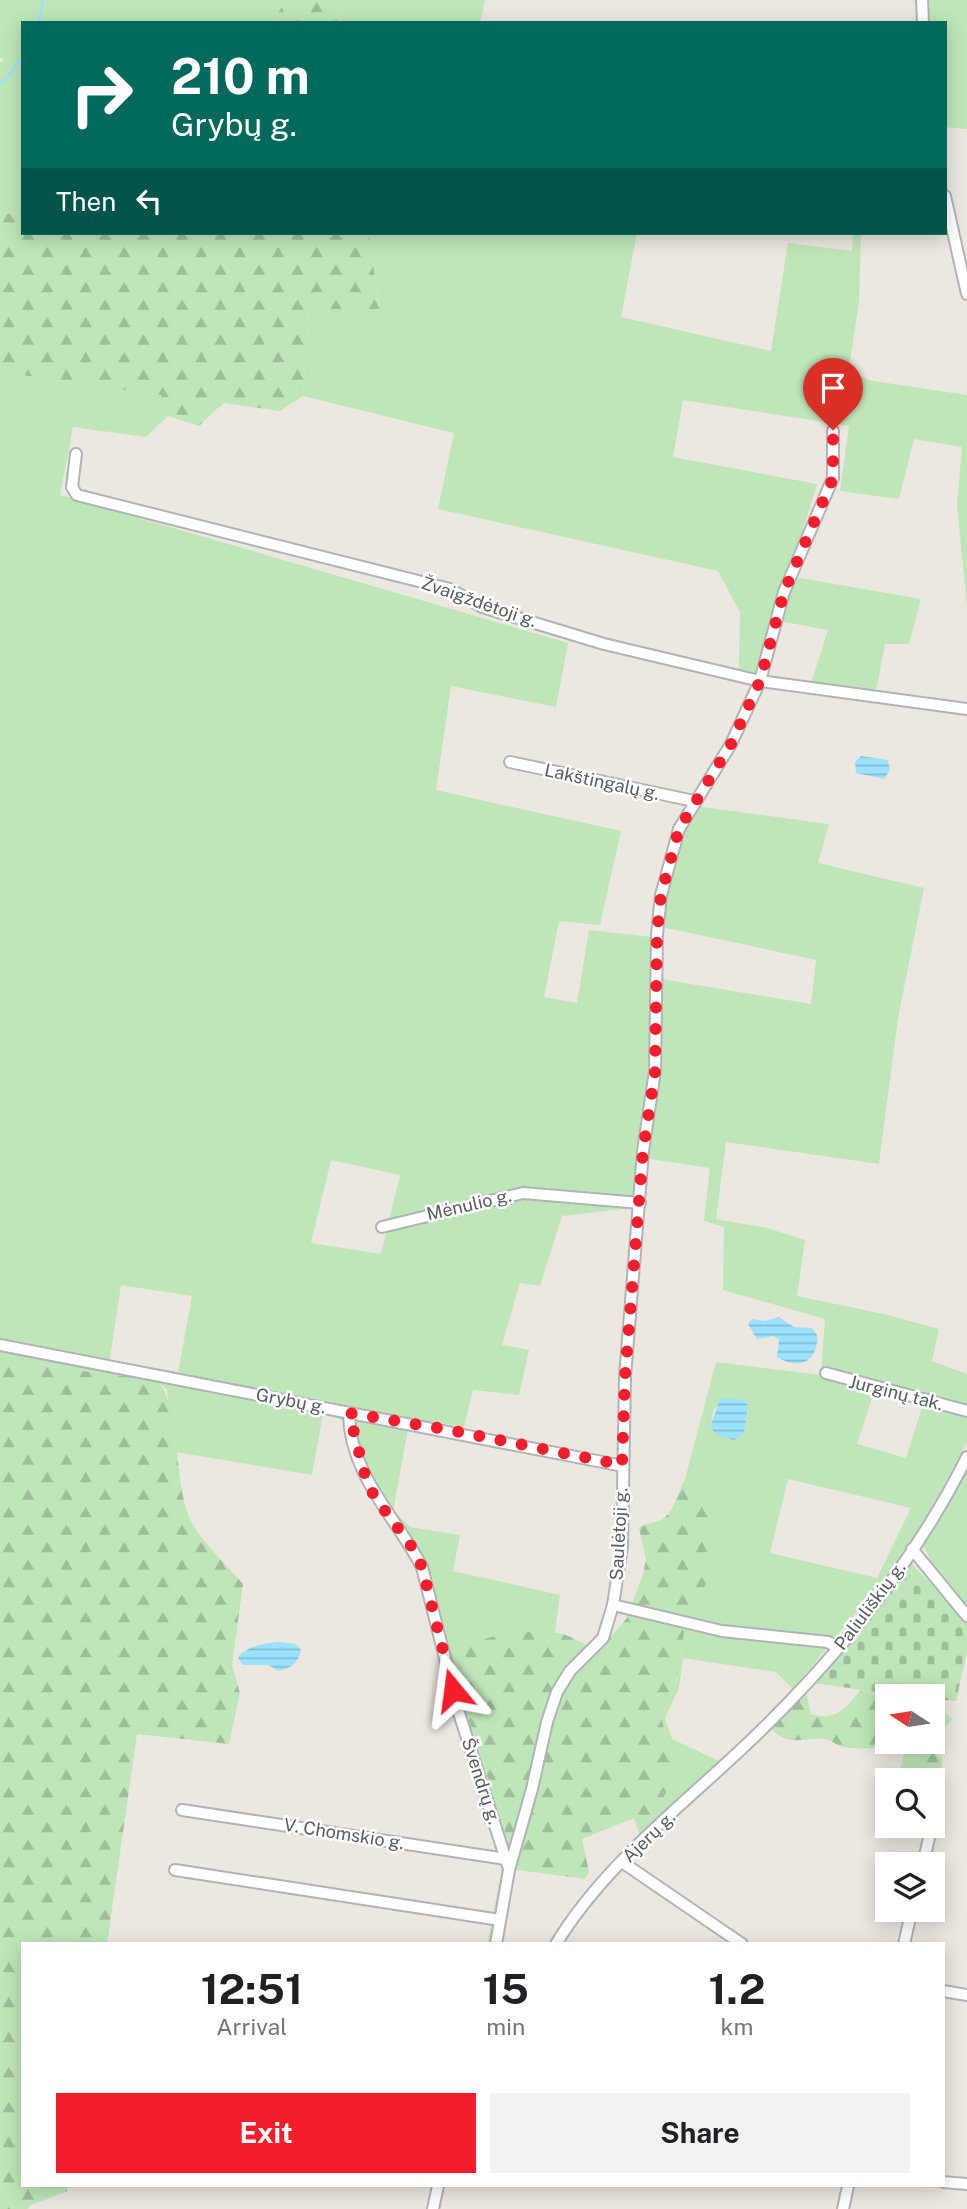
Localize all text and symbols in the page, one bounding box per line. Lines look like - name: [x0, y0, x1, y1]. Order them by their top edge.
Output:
- text: 210 m: [171, 47, 310, 105]
- icon: right: [56, 49, 147, 140]
- text: Grybų g.: [171, 106, 297, 143]
- icon: left: [130, 182, 168, 220]
- text: Then: [56, 186, 116, 217]
- pin: [803, 358, 863, 430]
- icon: arrive: [814, 369, 852, 407]
- street label: Žvaigždėtoji g.: [419, 572, 540, 631]
- street label: Lakštingalų g.: [543, 759, 661, 804]
- street label: Mėnulio g.: [424, 1185, 513, 1224]
- street label: Jurginų tak.: [847, 1371, 945, 1414]
- street label: Grybų g.: [254, 1383, 328, 1418]
- street label: Saulėtoji g.: [606, 1487, 631, 1581]
- street label: Paliuliškių g.: [830, 1557, 910, 1654]
- position arrow: [416, 1653, 490, 1727]
- north arrow: [875, 1684, 945, 1754]
- map controls: [875, 1684, 945, 1922]
- street label: Švendrų g.: [458, 1735, 505, 1827]
- button: search: [875, 1768, 945, 1838]
- street label: Ajerų g.: [618, 1807, 679, 1867]
- street label: V. Chomskio g.: [282, 1814, 406, 1853]
- button: layers: [875, 1852, 945, 1922]
- text: 12:51: [201, 1964, 303, 2013]
- text: 15: [483, 1964, 529, 2013]
- text: 1.2: [709, 1964, 765, 2013]
- text: Arrival: [216, 2013, 287, 2040]
- text: min: [486, 2013, 525, 2040]
- text: km: [721, 2013, 753, 2040]
- button: Exit: [56, 2093, 476, 2173]
- button: Share: [490, 2093, 910, 2173]

